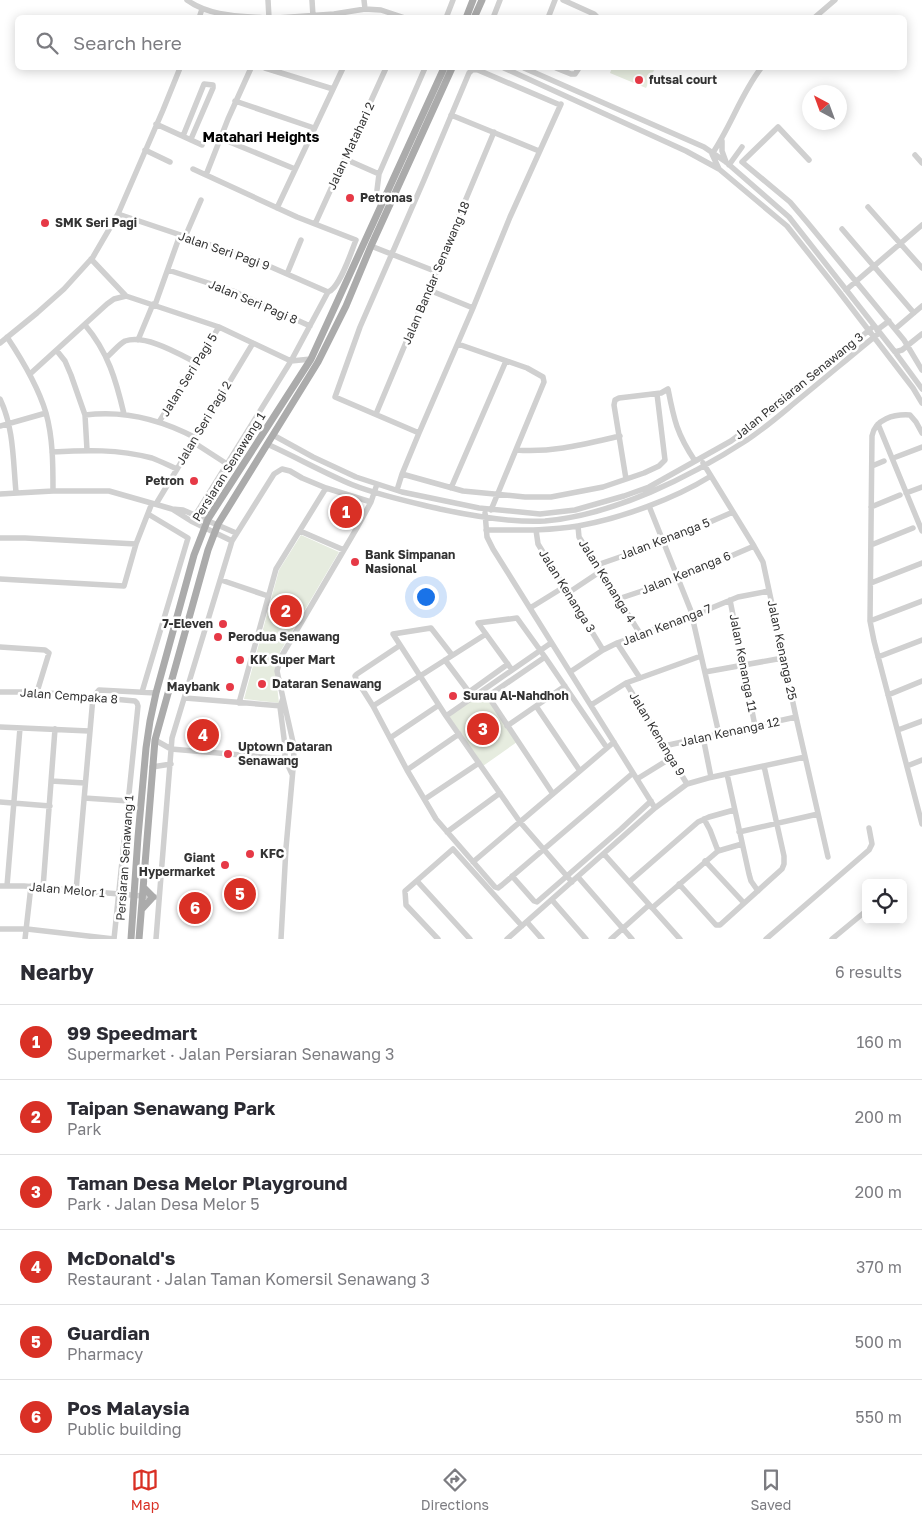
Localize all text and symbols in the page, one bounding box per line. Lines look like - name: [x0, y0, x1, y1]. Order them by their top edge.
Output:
- search box: [15, 15, 907, 70]
- icon: search: [33, 29, 61, 57]
- text: Search here: [73, 31, 182, 54]
- place label: futsal court: [649, 72, 717, 87]
- marker: futsal court: [633, 74, 645, 86]
- north arrow: [802, 85, 847, 130]
- street label: Jalan Matahari 2: [324, 100, 377, 192]
- district label: Matahari Heights: [203, 128, 320, 145]
- place label: Petronas: [360, 190, 413, 205]
- marker: Petronas: [344, 192, 356, 204]
- street label: Jalan Bandar Senawang 18: [398, 199, 473, 347]
- place label: SMK Seri Pagi: [55, 215, 137, 230]
- marker: SMK Seri Pagi: [39, 217, 51, 229]
- street label: Jalan Seri Pagi 9: [177, 228, 272, 273]
- street label: Jalan Seri Pagi 8: [206, 276, 300, 327]
- street label: Jalan Persiaran Senawang 3: [731, 329, 866, 442]
- street label: Jalan Seri Pagi 5: [157, 330, 220, 419]
- street label: Jalan Seri Pagi 2: [173, 378, 234, 467]
- street label: Persiaran Senawang 1: [189, 409, 268, 524]
- place label: Petron: [145, 473, 184, 488]
- marker: Petron: [188, 475, 200, 487]
- pin: 1: [330, 493, 362, 531]
- street label: Jalan Kenanga 5: [618, 514, 712, 563]
- street label: Jalan Kenanga 4: [576, 536, 639, 625]
- street label: Jalan Kenanga 3: [536, 546, 599, 635]
- place label: Bank Simpanan Nasional: [365, 547, 455, 576]
- street label: Jalan Kenanga 6: [639, 548, 733, 597]
- marker: Bank Simpanan Nasional: [349, 556, 361, 568]
- your location: [413, 584, 439, 610]
- pin: 2: [270, 592, 302, 630]
- street label: Jalan Kenanga 25: [765, 598, 800, 701]
- street label: Jalan Kenanga 7: [620, 601, 714, 648]
- street label: Jalan Kenanga 11: [727, 612, 760, 713]
- place label: 7-Eleven: [162, 616, 213, 631]
- marker: 7-Eleven: [217, 618, 229, 630]
- place label: Perodua Senawang: [228, 629, 340, 644]
- marker: Perodua Senawang: [212, 631, 224, 643]
- place label: KK Super Mart: [250, 652, 335, 667]
- marker: KK Super Mart: [234, 654, 246, 666]
- place label: Dataran Senawang: [272, 676, 382, 691]
- marker: Dataran Senawang: [256, 678, 268, 690]
- place label: Maybank: [167, 679, 220, 694]
- marker: Maybank: [224, 681, 236, 693]
- street label: Jalan Cempaka 8: [20, 685, 118, 706]
- place label: Surau Al-Nahdhoh: [463, 688, 569, 703]
- street label: Jalan Kenanga 9: [626, 689, 688, 778]
- marker: Surau Al-Nahdhoh: [447, 690, 459, 702]
- pin: 3: [467, 710, 499, 748]
- street label: Jalan Kenanga 12: [679, 714, 781, 749]
- pin: 4: [187, 716, 219, 754]
- place label: Uptown Dataran Senawang: [238, 739, 332, 768]
- marker: Uptown Dataran Senawang: [222, 748, 234, 760]
- street label: Persiaran Senawang 1: [113, 794, 136, 921]
- place label: KFC: [260, 846, 285, 861]
- marker: KFC: [244, 848, 256, 860]
- place label: Giant Hypermarket: [139, 850, 215, 879]
- marker: Giant Hypermarket: [219, 859, 231, 871]
- pin: 5: [224, 875, 256, 913]
- street label: Jalan Melor 1: [28, 879, 106, 900]
- map controls: [862, 879, 907, 924]
- button: locate: [862, 879, 907, 924]
- pin: 6: [179, 889, 211, 927]
- text: Nearby: [20, 959, 94, 985]
- text: 6 results: [835, 962, 902, 982]
- text: 99 Speedmart: [67, 1021, 197, 1044]
- text: 1: [32, 1032, 40, 1052]
- text: 160 m: [856, 1032, 902, 1052]
- text: Supermarket · Jalan Persiaran Senawang 3: [67, 1044, 394, 1064]
- text: Taipan Senawang Park: [67, 1096, 275, 1119]
- text: 2: [31, 1107, 41, 1127]
- text: 200 m: [855, 1107, 902, 1127]
- text: Park: [67, 1119, 102, 1139]
- text: Taman Desa Melor Playground: [67, 1171, 347, 1194]
- text: 3: [31, 1182, 41, 1202]
- text: 200 m: [855, 1182, 902, 1202]
- text: Park · Jalan Desa Melor 5: [67, 1194, 259, 1214]
- text: McDonald's: [67, 1246, 176, 1269]
- text: 4: [31, 1257, 41, 1277]
- text: 370 m: [856, 1257, 902, 1277]
- text: Restaurant · Jalan Taman Komersil Senawang 3: [67, 1269, 430, 1289]
- text: Guardian: [67, 1321, 150, 1344]
- text: 5: [31, 1332, 41, 1352]
- text: 500 m: [855, 1332, 902, 1352]
- text: Pharmacy: [67, 1344, 143, 1364]
- text: Pos Malaysia: [67, 1396, 189, 1419]
- text: 6: [31, 1407, 41, 1427]
- text: 550 m: [855, 1407, 902, 1427]
- text: Public building: [67, 1419, 182, 1439]
- tab: Map: [131, 1466, 159, 1513]
- tab: Directions: [421, 1466, 489, 1513]
- tab: Saved: [750, 1466, 791, 1513]

